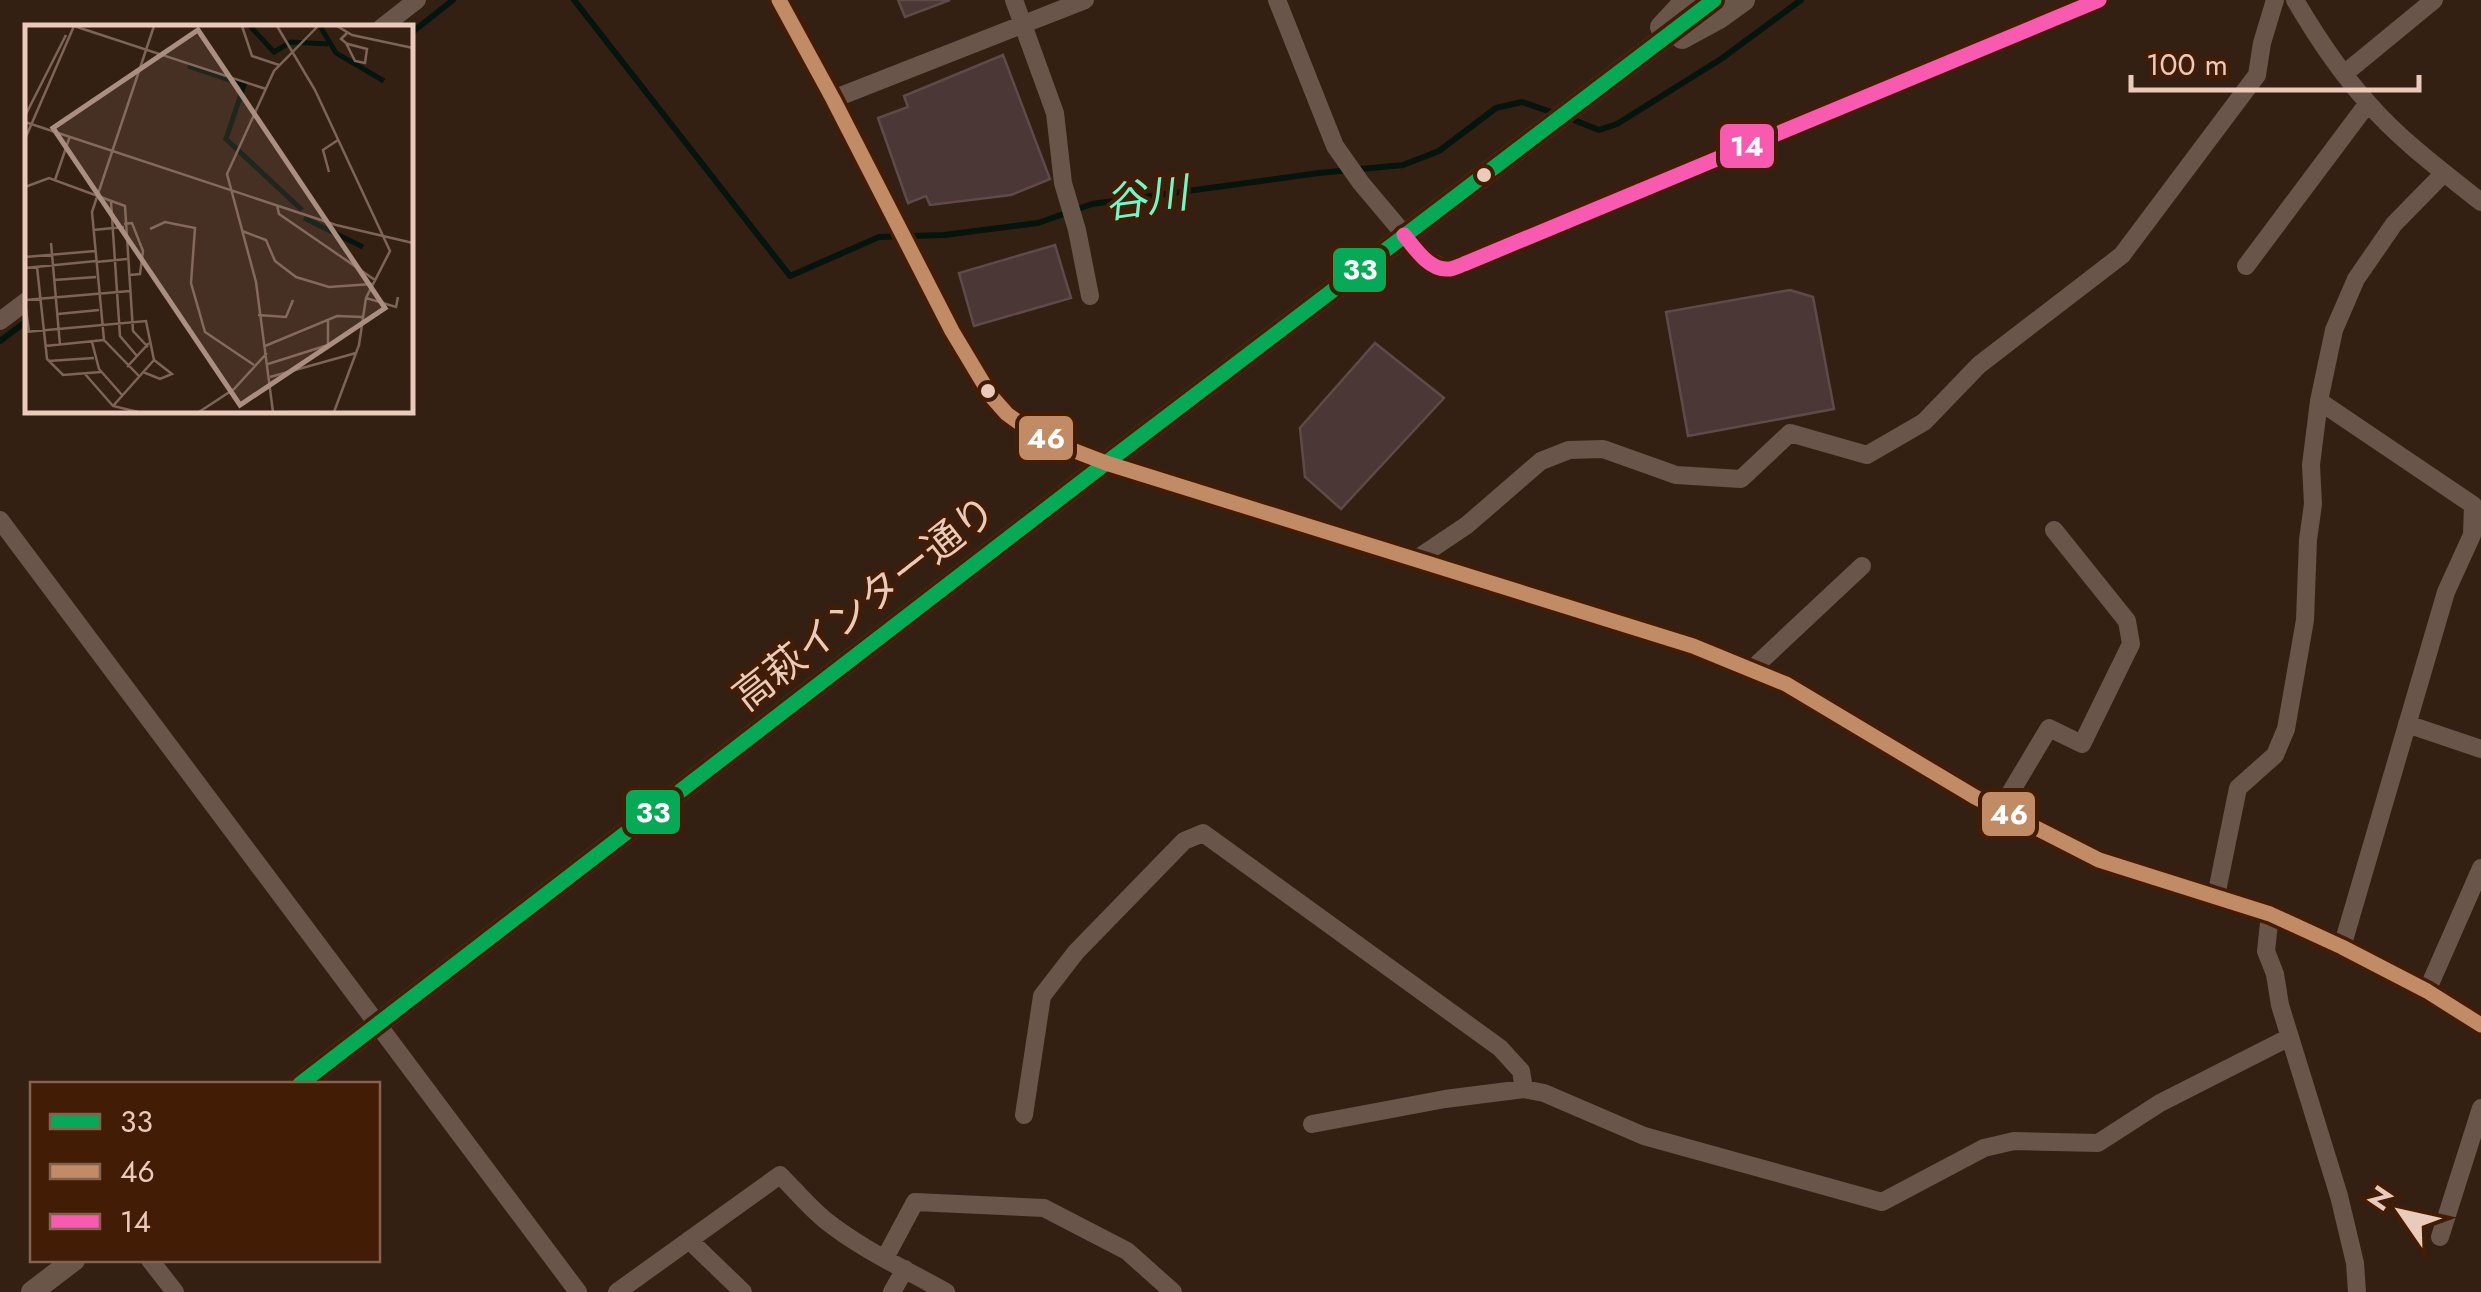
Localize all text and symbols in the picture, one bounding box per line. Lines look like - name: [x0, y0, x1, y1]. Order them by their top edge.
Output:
- inset map: [25, 25, 412, 412]
- scale bar: [2131, 30, 2418, 92]
- text: 100 m: [2146, 43, 2228, 86]
- line badge: 14: [1718, 122, 1776, 170]
- text: 14: [1730, 126, 1764, 167]
- water label: 谷川: [1100, 161, 1196, 234]
- unlabelled marker: [1474, 165, 1494, 185]
- line badge: 33: [1331, 246, 1388, 294]
- text: 33: [1343, 249, 1377, 290]
- unlabelled marker: [978, 381, 998, 401]
- line badge: 46: [1017, 414, 1075, 462]
- text: 46: [1027, 418, 1065, 459]
- street label: 高萩インター通り: [720, 482, 1008, 724]
- line badge: 33: [624, 788, 682, 836]
- line badge: 46: [1980, 790, 2037, 838]
- text: 33: [636, 792, 670, 833]
- text: 46: [1990, 794, 2028, 835]
- legend: [30, 1082, 380, 1262]
- text: 33: [120, 1100, 153, 1143]
- text: 46: [120, 1150, 155, 1193]
- north arrow: [2351, 1162, 2451, 1262]
- text: N: [2357, 1178, 2404, 1219]
- text: 14: [120, 1200, 151, 1243]

